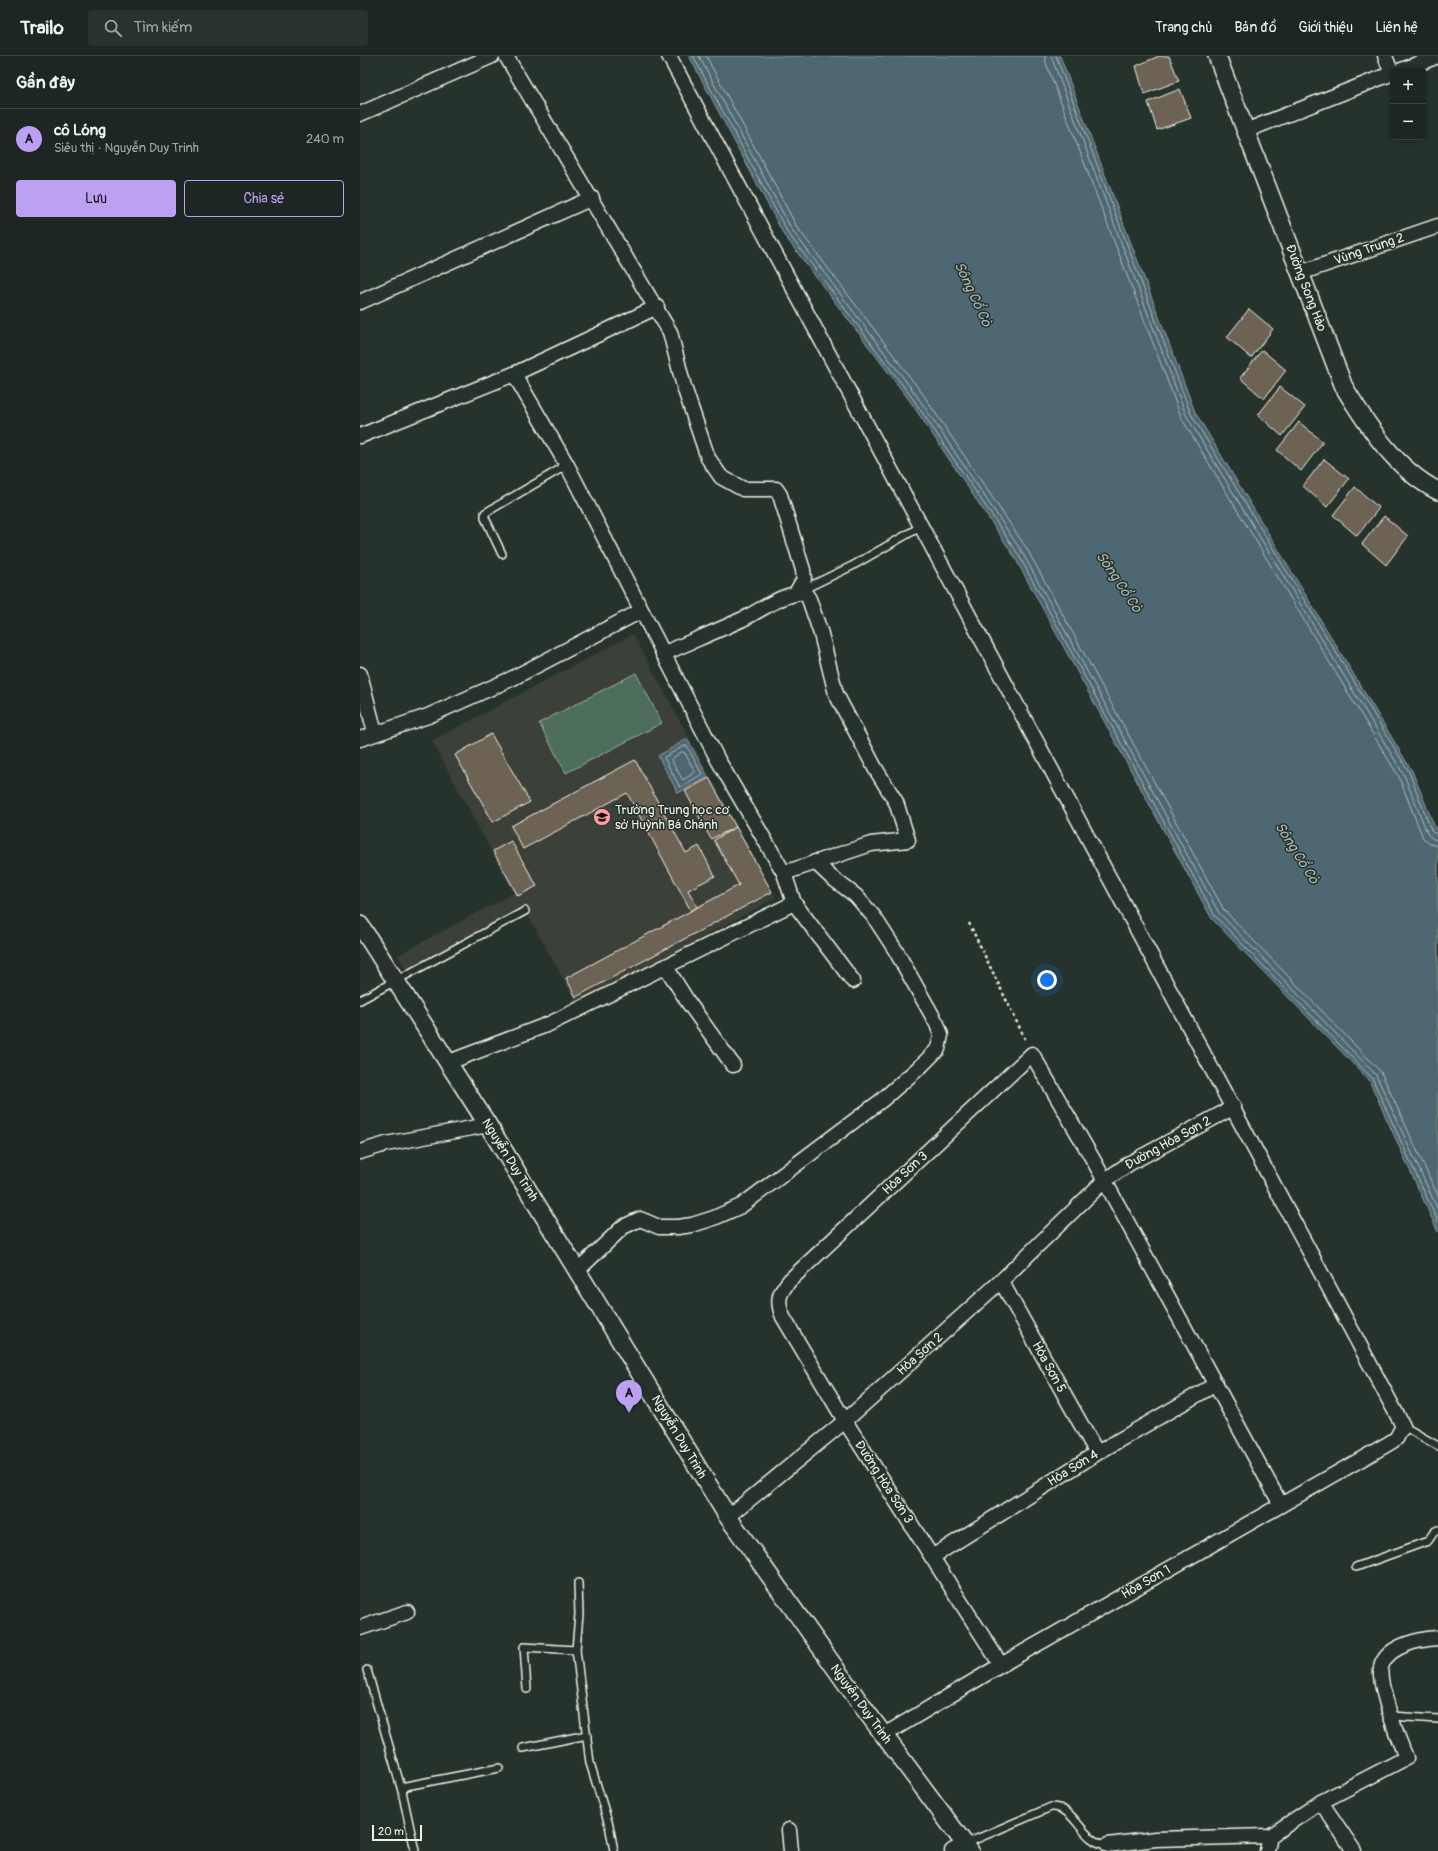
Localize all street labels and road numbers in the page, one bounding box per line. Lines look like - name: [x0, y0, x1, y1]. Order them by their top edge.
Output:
- street label: Vùng Trung 2: [1332, 230, 1406, 268]
- street label: Đường Song Hào: [1282, 242, 1330, 334]
- street label: Đường Hỏa Sơn 2: [1122, 1113, 1214, 1173]
- street label: Nguyễn Duy Trinh: [478, 1116, 542, 1204]
- street label: Hỏa Sơn 3: [879, 1148, 931, 1198]
- street label: Hỏa Sơn 2: [894, 1329, 946, 1379]
- street label: Hỏa Sơn 5: [1028, 1339, 1070, 1395]
- street label: Nguyễn Duy Trinh: [648, 1392, 710, 1482]
- street label: Đường Hỏa Sơn 3: [851, 1437, 917, 1527]
- street label: Hỏa Sơn 4: [1045, 1446, 1102, 1490]
- street label: Hỏa Sơn 1: [1119, 1562, 1173, 1602]
- street label: Nguyễn Duy Trinh: [827, 1661, 895, 1747]

